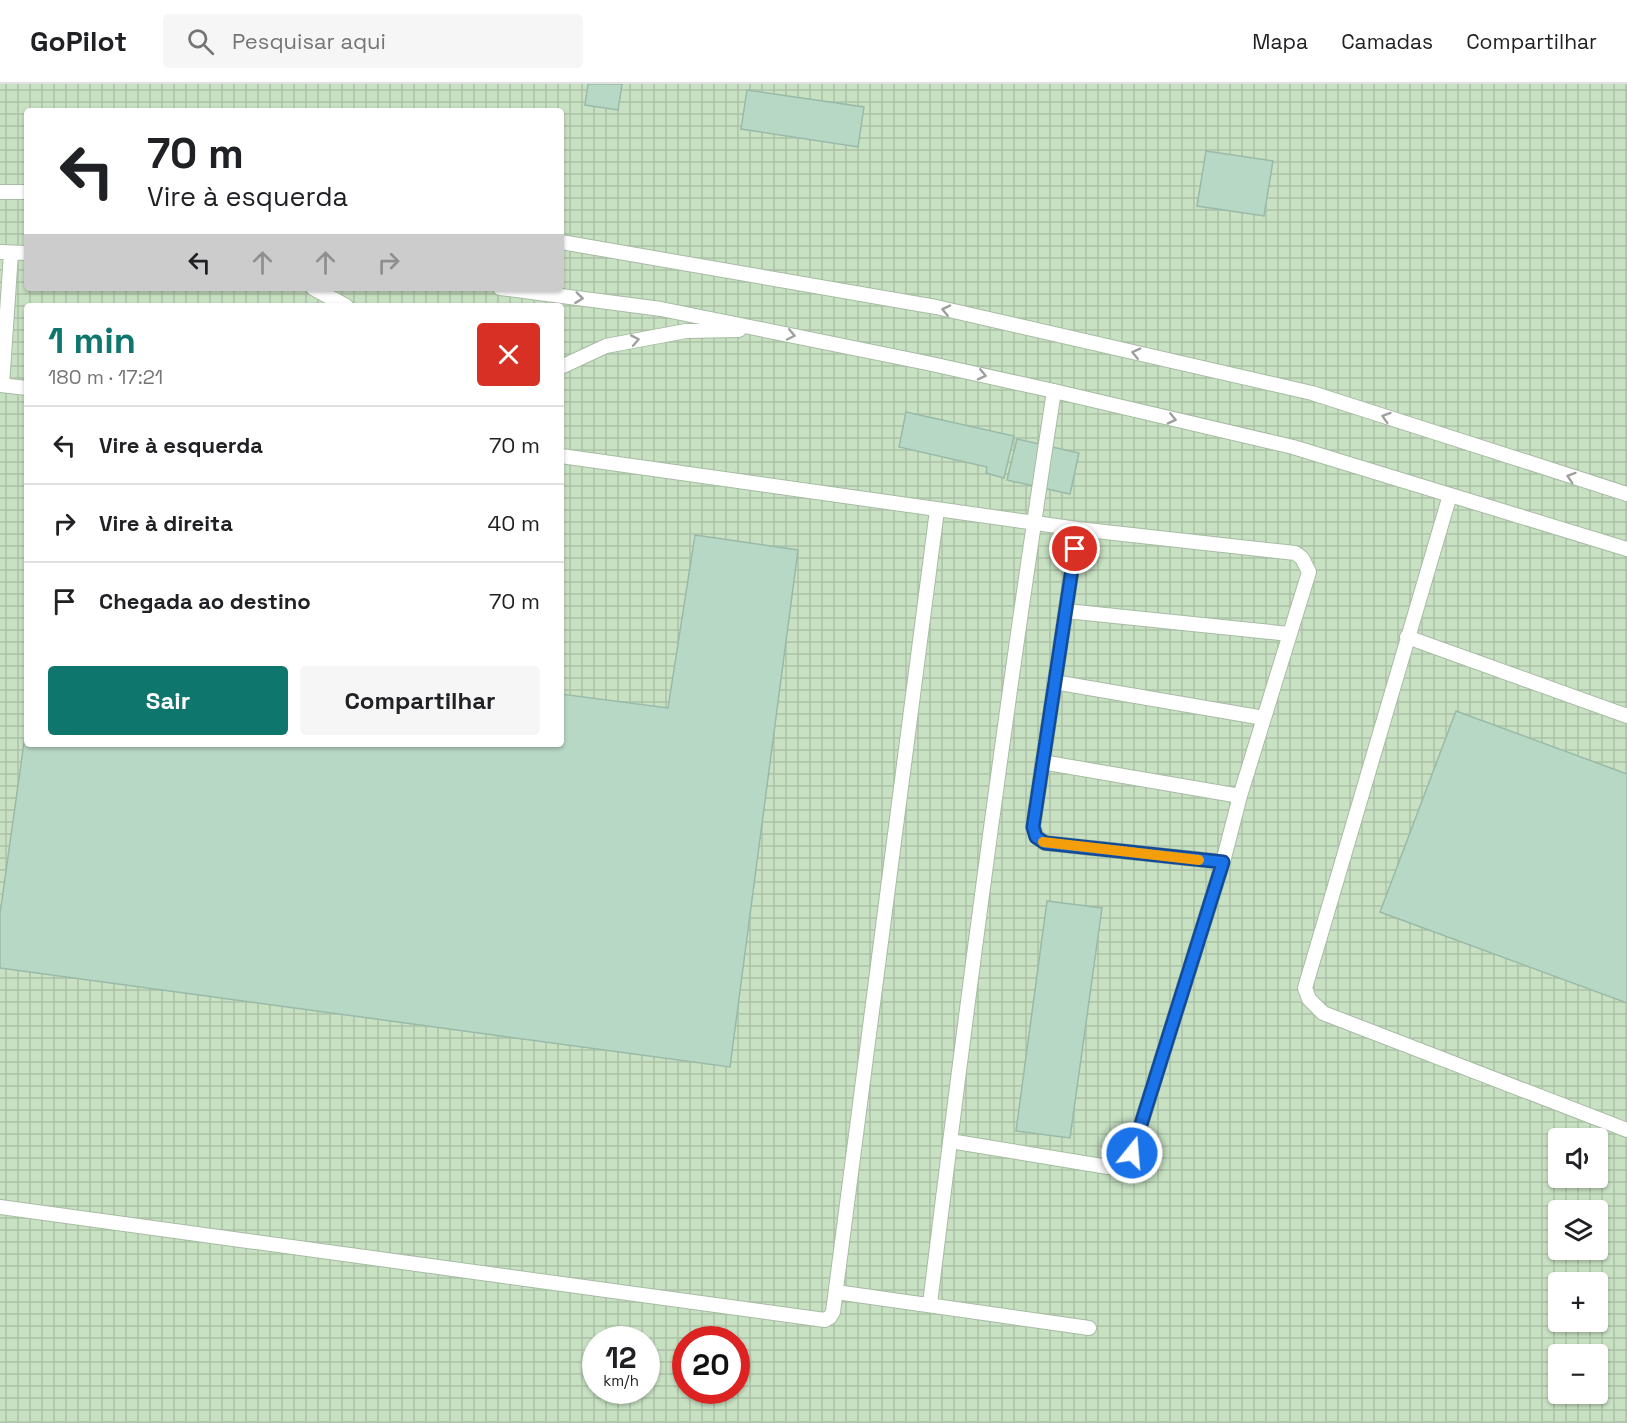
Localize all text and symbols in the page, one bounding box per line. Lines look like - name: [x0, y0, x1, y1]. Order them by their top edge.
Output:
- search box: [163, 14, 583, 68]
- text: GoPilot: [30, 23, 127, 59]
- icon: search: [184, 25, 217, 58]
- text: Pesquisar aqui: [232, 27, 386, 55]
- text: Mapa: [1252, 28, 1308, 55]
- text: Camadas: [1341, 28, 1433, 55]
- text: Compartilhar: [1466, 28, 1597, 55]
- text: 70 m: [147, 127, 244, 180]
- icon: left: [48, 132, 126, 210]
- text: Vire à esquerda: [147, 179, 348, 214]
- icon: left: [183, 246, 216, 279]
- icon: ahead: [246, 246, 279, 279]
- icon: ahead: [309, 246, 342, 279]
- icon: right: [372, 246, 405, 279]
- one-way arrow: [574, 291, 583, 304]
- one-way arrow: [941, 304, 951, 317]
- text: 1 min: [48, 318, 136, 364]
- button: close: [477, 323, 540, 386]
- one-way arrow: [786, 328, 796, 341]
- one-way arrow: [631, 335, 640, 347]
- one-way arrow: [1131, 348, 1141, 361]
- text: 180 m · 17:21: [48, 364, 163, 390]
- one-way arrow: [977, 368, 987, 381]
- one-way arrow: [1167, 411, 1177, 424]
- one-way arrow: [1381, 412, 1392, 424]
- icon: left: [48, 429, 81, 462]
- text: Vire à esquerda: [99, 431, 263, 459]
- text: 70 m: [489, 431, 540, 459]
- one-way arrow: [1566, 471, 1577, 484]
- icon: right: [48, 507, 81, 540]
- text: Vire à direita: [99, 509, 233, 537]
- text: 40 m: [488, 509, 540, 537]
- pin: [1049, 523, 1100, 574]
- icon: arrive: [1058, 532, 1091, 565]
- icon: arrive: [48, 585, 81, 618]
- text: Chegada ao destino: [99, 587, 311, 615]
- text: 70 m: [489, 587, 540, 615]
- button: Sair: [48, 666, 288, 735]
- button: Compartilhar: [300, 666, 540, 735]
- position arrow: [1100, 1121, 1164, 1185]
- map controls: [1548, 1128, 1608, 1404]
- button: sound: [1548, 1128, 1608, 1188]
- button: layers: [1548, 1200, 1608, 1260]
- button: +: [1548, 1272, 1608, 1332]
- speed limit sign: 20: [672, 1326, 750, 1404]
- text: 12: [605, 1338, 637, 1377]
- button: −: [1548, 1344, 1608, 1404]
- text: km/h: [603, 1371, 639, 1390]

